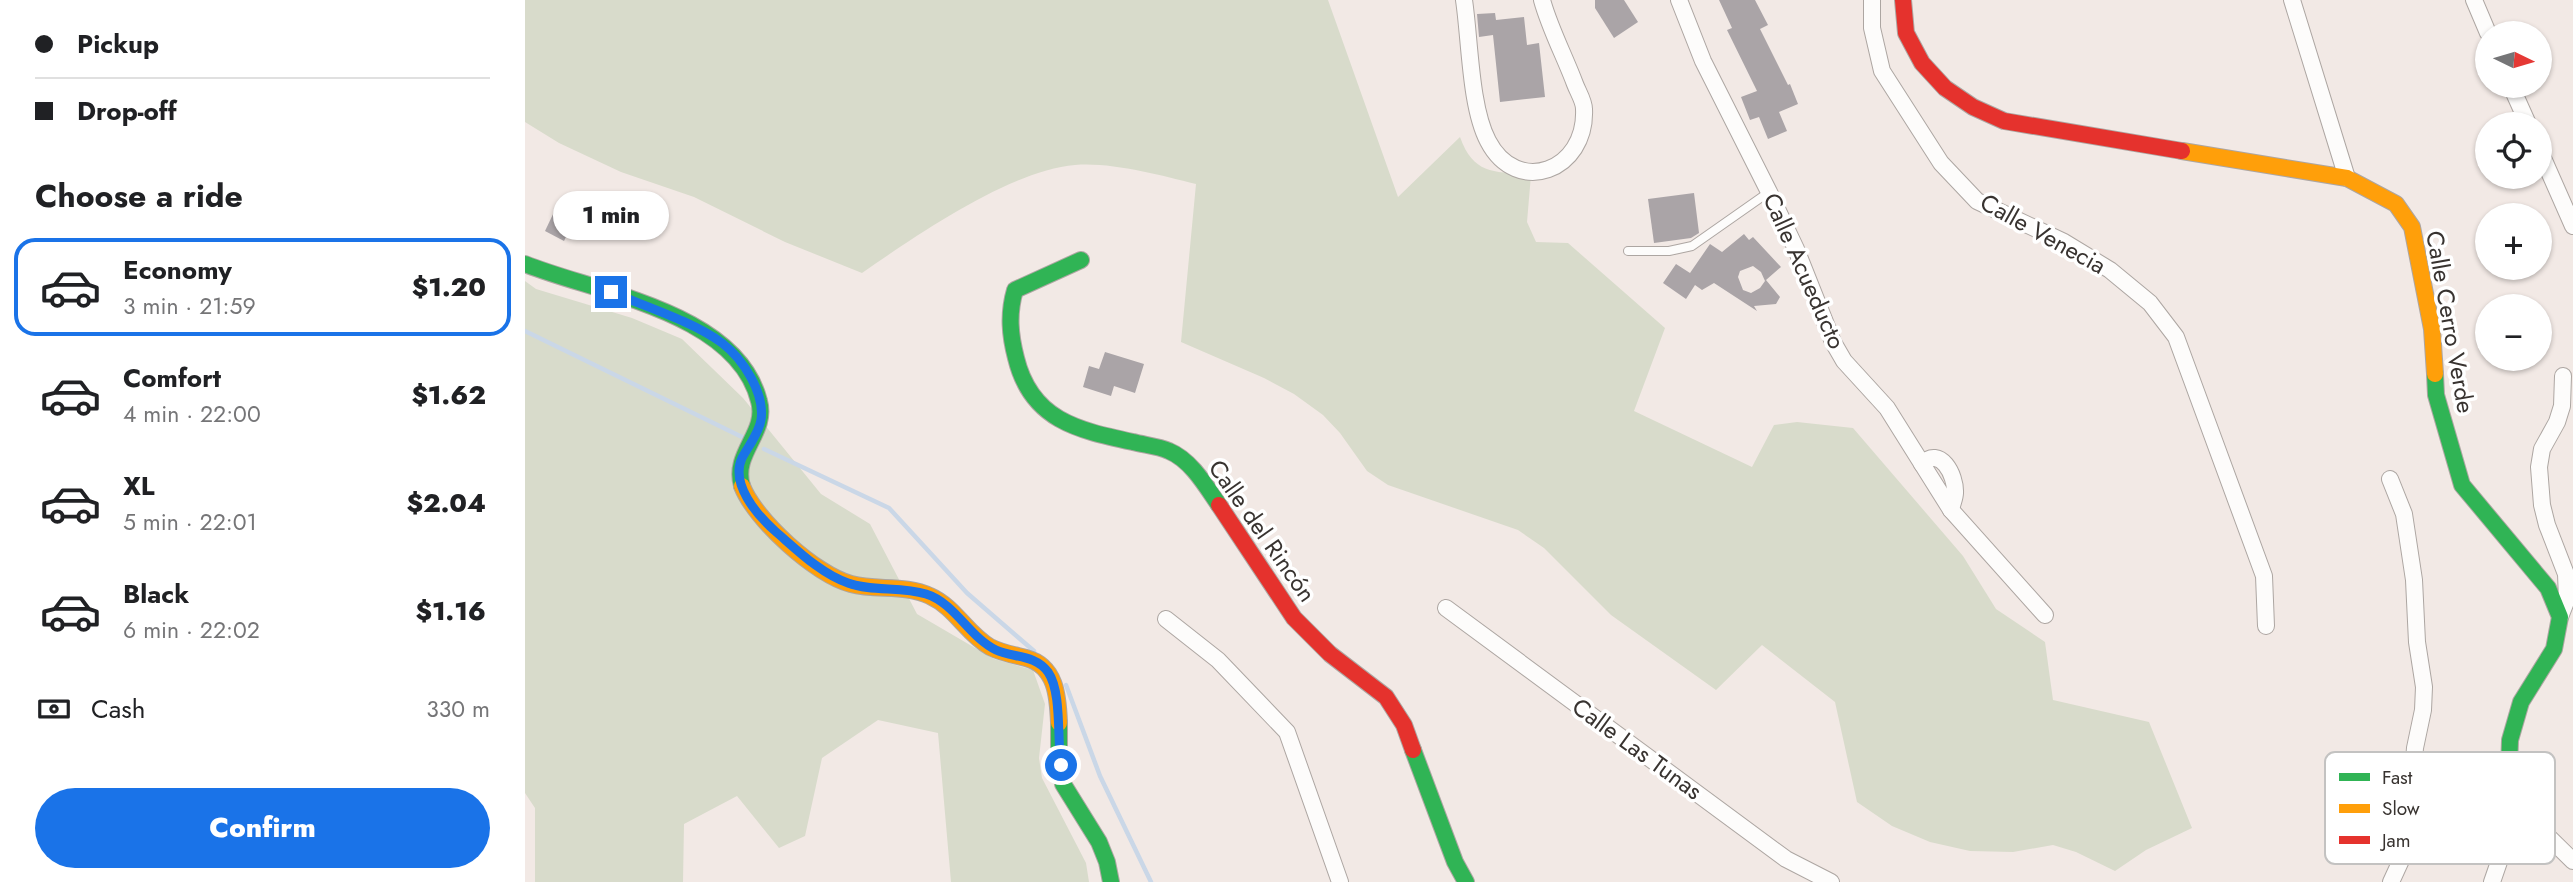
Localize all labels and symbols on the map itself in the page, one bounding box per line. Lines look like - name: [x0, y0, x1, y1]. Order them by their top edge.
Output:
- north arrow: [2475, 21, 2551, 98]
- street label: Calle Venecia: [1974, 185, 2113, 283]
- street label: Calle Acueducto: [1754, 187, 1855, 354]
- callout: 1 min: [553, 190, 669, 240]
- street label: Calle Cerro Verde: [2417, 228, 2484, 416]
- route end: [595, 276, 627, 308]
- street label: Calle del Rincón: [1200, 452, 1325, 609]
- street label: Calle Las Tunas: [1565, 689, 1710, 808]
- route start: [1045, 749, 1077, 781]
- legend: [2325, 752, 2555, 864]
- text: Fast: [2382, 764, 2413, 791]
- text: Slow: [2382, 795, 2420, 822]
- text: Jam: [2379, 827, 2411, 854]

